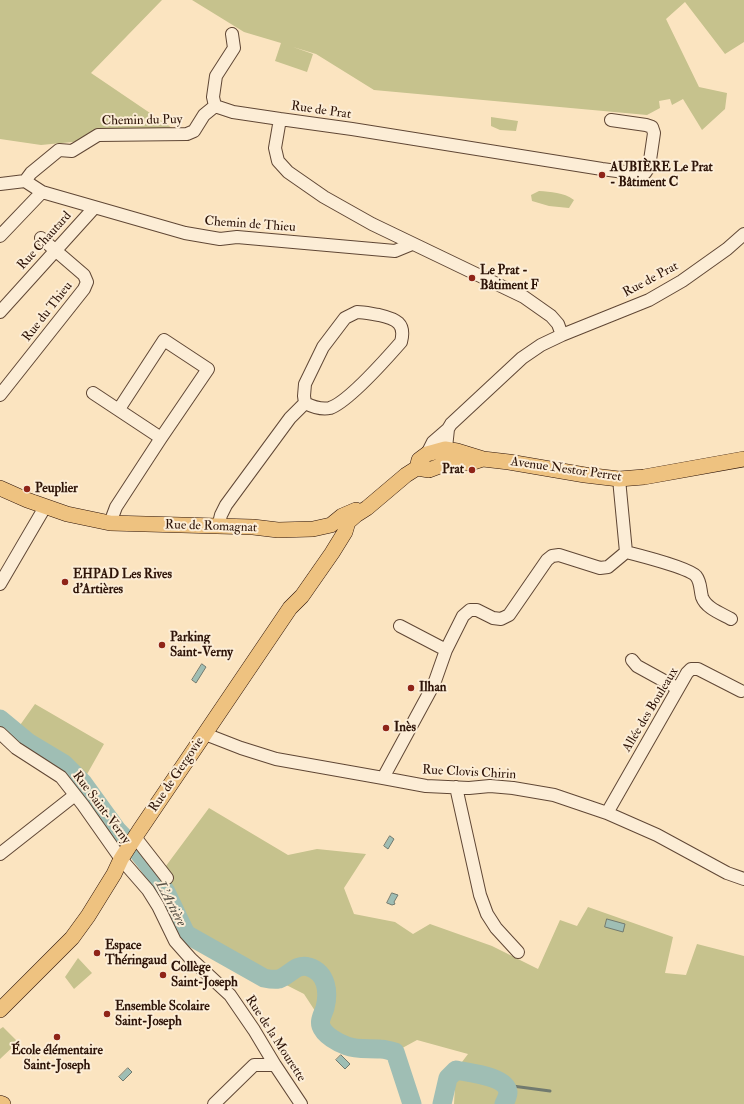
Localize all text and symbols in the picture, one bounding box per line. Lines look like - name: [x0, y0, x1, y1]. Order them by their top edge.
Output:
- street label: Rue de Prat: [290, 99, 352, 123]
- street label: Chemin du Puy: [102, 112, 182, 130]
- place label: AUBIÈRE Le Prat - Bâtiment C: [610, 160, 713, 191]
- marker: AUBIÈRE Le Prat - Bâtiment C: [597, 170, 607, 180]
- street label: Rue Chautard: [15, 209, 75, 273]
- street label: Chemin de Thieu: [204, 214, 296, 236]
- street label: Rue de Prat: [621, 259, 681, 301]
- place label: Le Prat - Bâtiment F: [480, 263, 539, 294]
- marker: Le Prat - Bâtiment F: [467, 273, 477, 283]
- street label: Rue du Thieu: [20, 279, 76, 345]
- street label: Avenue Nestor Perret: [510, 455, 622, 485]
- place label: Prat: [442, 462, 464, 478]
- marker: Prat: [467, 465, 477, 475]
- place label: Peuplier: [35, 481, 78, 497]
- marker: Peuplier: [22, 484, 32, 494]
- street label: Rue de Romagnat: [165, 518, 257, 536]
- place label: EHPAD Les Rives d'Artières: [73, 567, 172, 598]
- marker: EHPAD Les Rives d'Artières: [60, 577, 70, 587]
- place label: Parking Saint-Verny: [170, 630, 233, 661]
- marker: Parking Saint-Verny: [157, 640, 167, 650]
- street label: Allée des Bouleaux: [620, 665, 682, 755]
- place label: Ilhan: [419, 680, 446, 696]
- marker: Ilhan: [406, 683, 416, 693]
- place label: Inès: [394, 720, 416, 736]
- marker: Inès: [381, 723, 391, 733]
- street label: Rue de Gergovie: [146, 735, 208, 815]
- street label: Rue Clovis Chirin: [422, 763, 516, 783]
- street label: Rue Saint-Verny: [69, 769, 133, 847]
- water label: L'Artière: [151, 878, 189, 930]
- place label: Espace Théringaud: [105, 938, 167, 969]
- marker: Espace Théringaud: [92, 948, 102, 958]
- place label: Collège Saint-Joseph: [171, 960, 238, 991]
- marker: Collège Saint-Joseph: [158, 970, 168, 980]
- street label: Rue de la Mourette: [241, 993, 309, 1085]
- place label: Ensemble Scolaire Saint-Joseph: [115, 999, 210, 1030]
- marker: Ensemble Scolaire Saint-Joseph: [102, 1009, 112, 1019]
- marker: École élémentaire Saint-Joseph: [52, 1032, 62, 1042]
- place label: École élémentaire Saint-Joseph: [11, 1043, 103, 1074]

